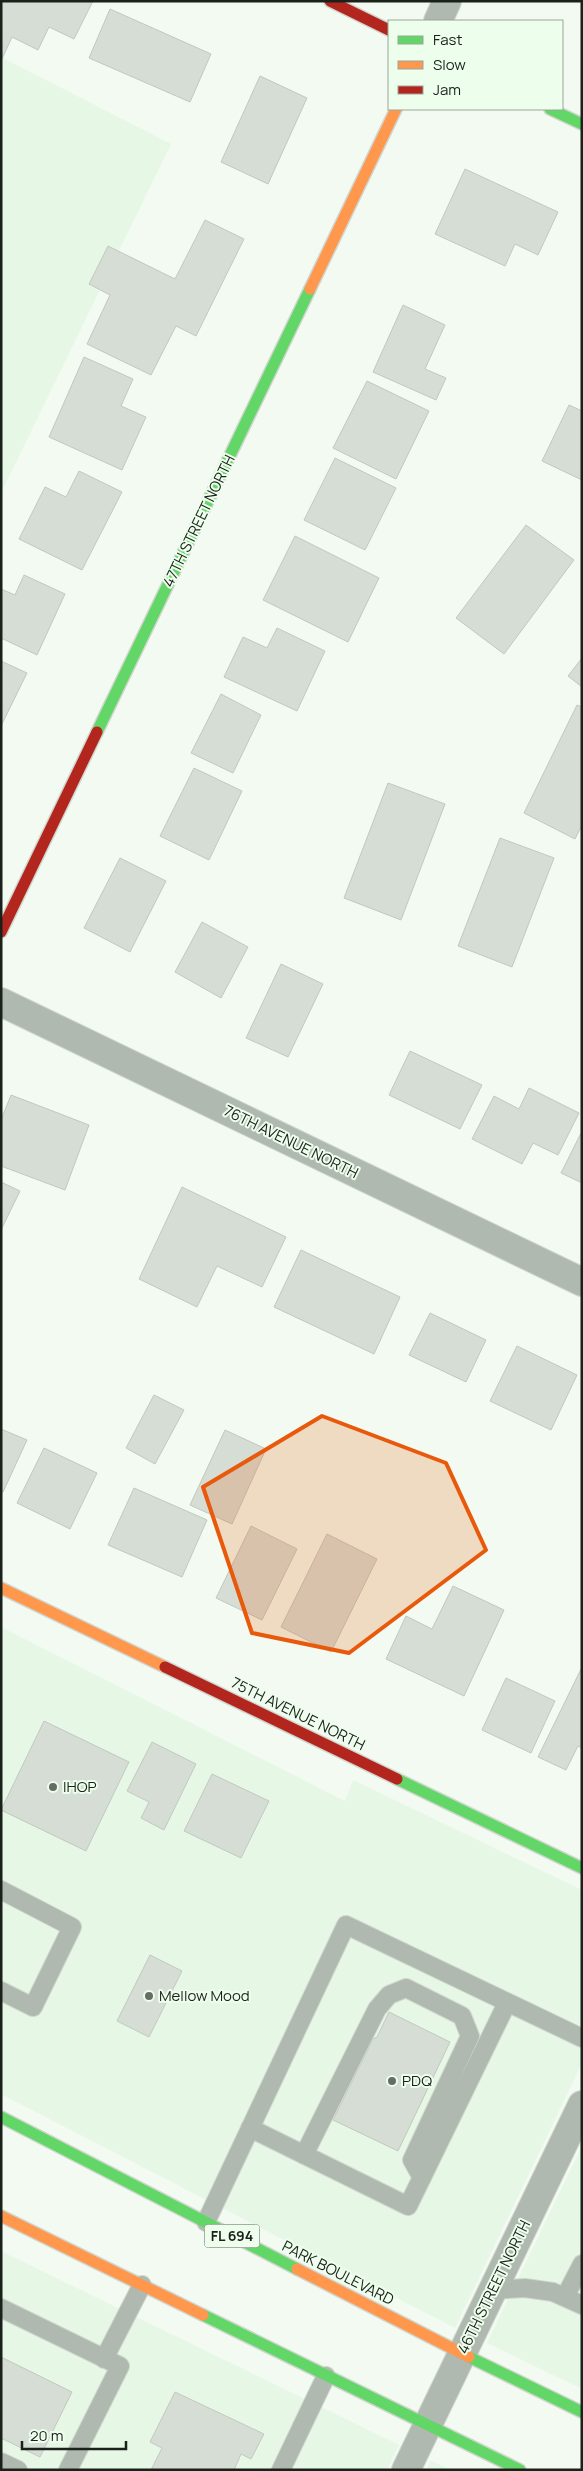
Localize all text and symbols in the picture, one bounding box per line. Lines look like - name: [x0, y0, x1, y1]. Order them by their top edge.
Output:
- legend: [388, 20, 563, 110]
- text: Fast: [433, 29, 462, 50]
- text: Slow: [433, 54, 466, 75]
- text: Jam: [433, 79, 461, 100]
- street label: 47TH STREET NORTH: [157, 451, 240, 590]
- street label: 76TH AVENUE NORTH: [220, 1100, 362, 1183]
- street label: 75TH AVENUE NORTH: [228, 1672, 369, 1755]
- place label: IHOP: [63, 1776, 97, 1797]
- marker: IHOP: [47, 1781, 59, 1793]
- place label: Mellow Mood: [159, 1985, 250, 2006]
- marker: Mellow Mood: [143, 1990, 155, 2002]
- place label: PDQ: [402, 2070, 432, 2091]
- marker: PDQ: [386, 2075, 398, 2087]
- street label: 46TH STREET NORTH: [452, 2216, 535, 2357]
- road number: FL 694: [204, 2224, 260, 2248]
- street label: PARK BOULEVARD: [279, 2235, 398, 2310]
- scale bar: [22, 2418, 126, 2450]
- text: 20 m: [30, 2425, 63, 2446]

